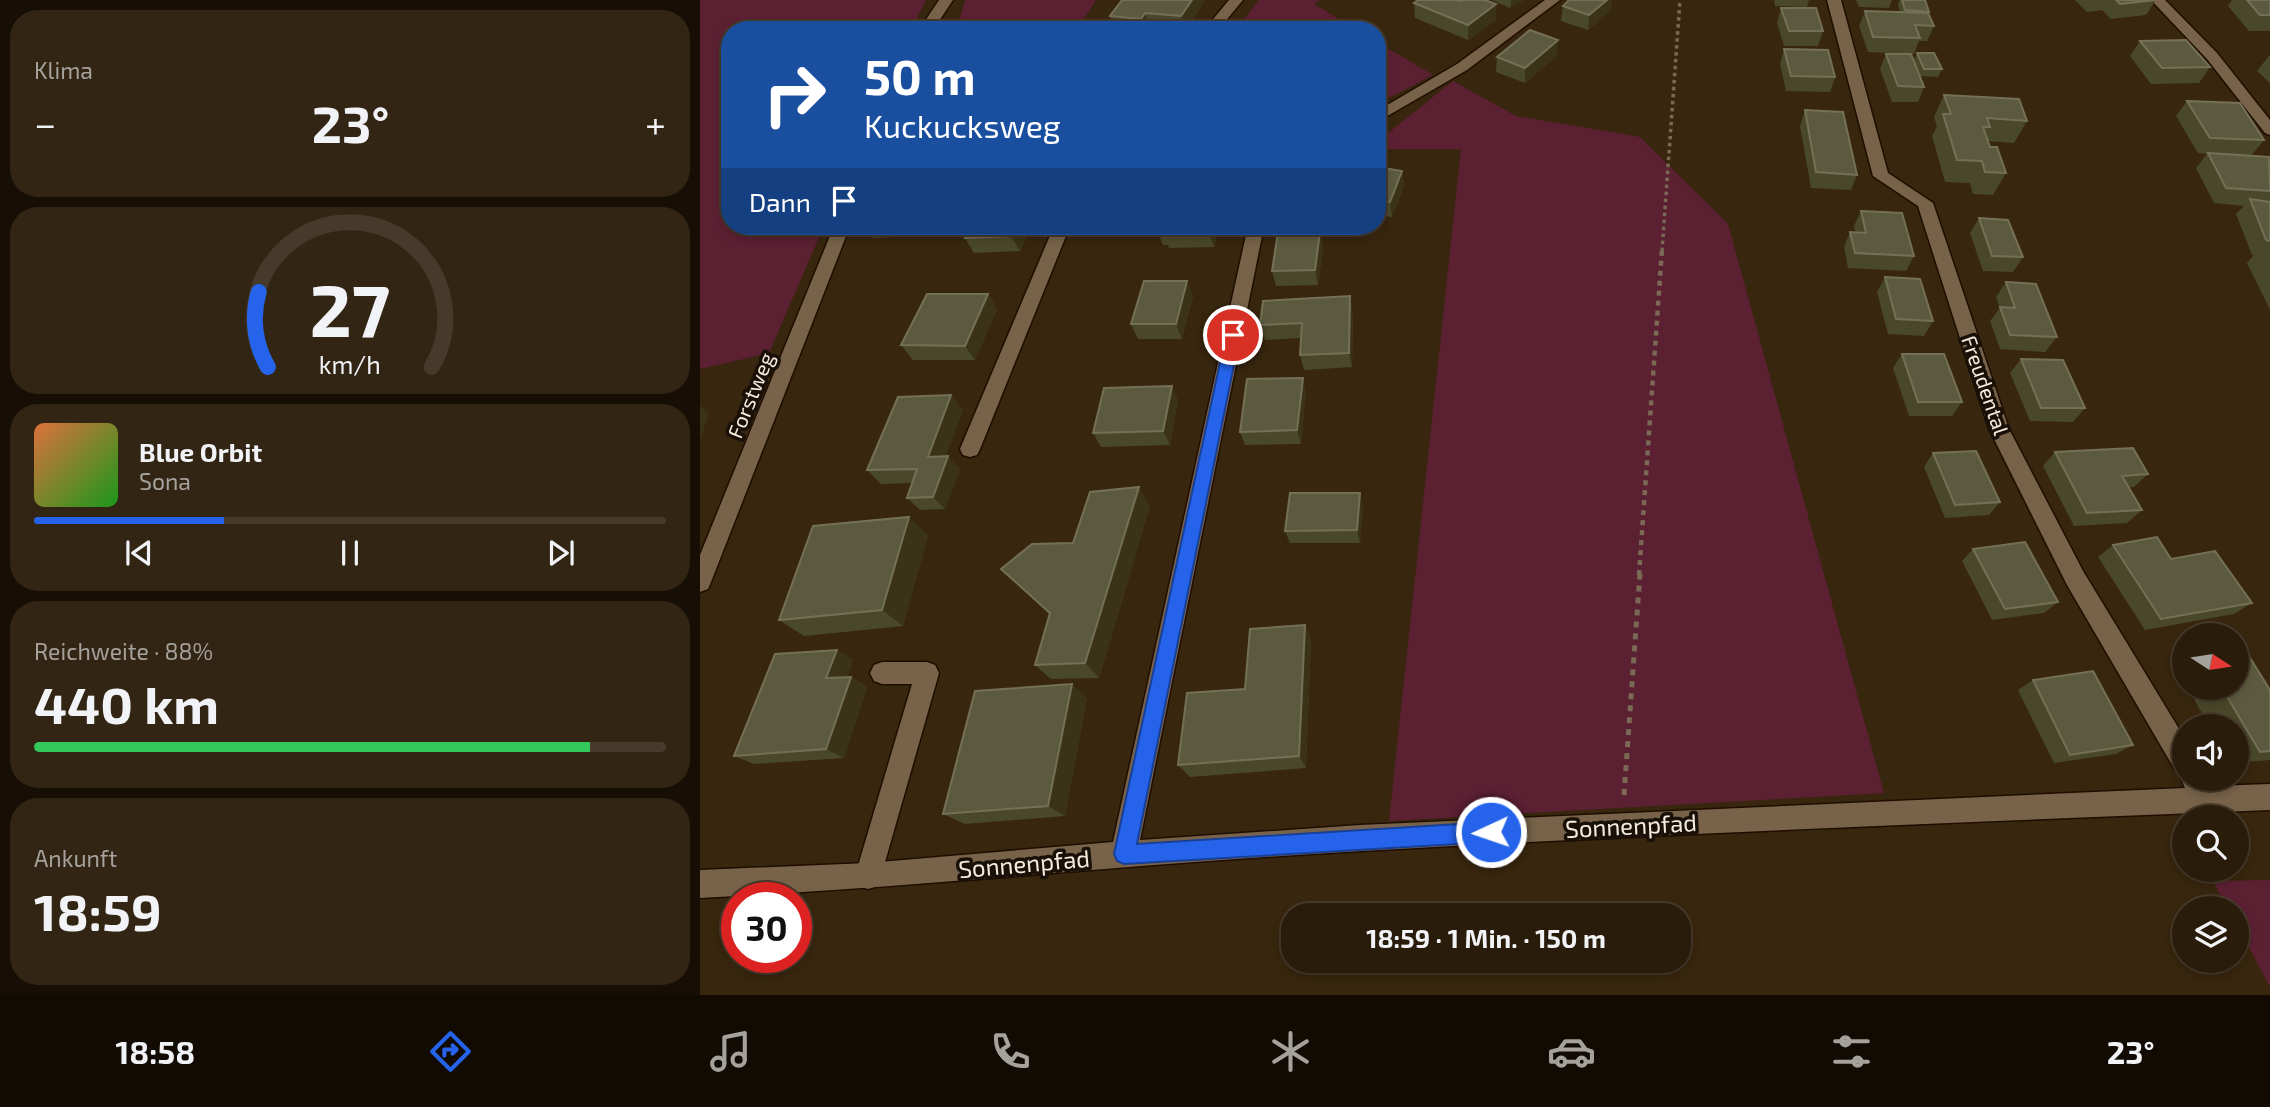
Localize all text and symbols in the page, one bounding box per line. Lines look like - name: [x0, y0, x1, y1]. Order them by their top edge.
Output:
- text: 50 m: [864, 46, 976, 105]
- icon: right: [749, 49, 840, 140]
- text: Klima: [34, 56, 93, 84]
- text: 23°: [312, 91, 389, 153]
- text: −: [34, 100, 56, 146]
- text: +: [645, 100, 666, 146]
- text: Kuckucksweg: [864, 106, 1061, 144]
- icon: arrive: [825, 182, 863, 220]
- text: Dann: [749, 186, 811, 217]
- text: 27: [310, 264, 390, 352]
- pin: [1203, 305, 1263, 365]
- icon: arrive: [1214, 316, 1252, 354]
- street label: Freudental: [1957, 332, 2015, 439]
- text: km/h: [319, 348, 381, 378]
- street label: Forstweg: [722, 348, 779, 442]
- text: Blue Orbit: [139, 436, 262, 467]
- text: Sona: [139, 467, 191, 495]
- icon: previous: [120, 534, 158, 572]
- icon: pause: [331, 534, 369, 572]
- icon: next: [542, 534, 580, 572]
- north arrow: [2172, 623, 2249, 700]
- map controls: [2172, 623, 2249, 973]
- text: Reichweite · 88%: [34, 637, 213, 665]
- text: 440 km: [34, 672, 219, 734]
- button: sound: [2172, 714, 2249, 791]
- position arrow: [1454, 795, 1528, 869]
- button: search: [2172, 805, 2249, 882]
- street label: Sonnenpfad: [1564, 807, 1698, 843]
- street label: Sonnenpfad: [957, 843, 1091, 883]
- text: Ankunft: [34, 844, 117, 872]
- text: 18:59: [34, 879, 162, 941]
- speed limit sign: 30: [721, 882, 812, 973]
- button: layers: [2172, 896, 2249, 973]
- text: 18:59 · 1 Min. · 150 m: [1366, 922, 1606, 953]
- icon: directions: [426, 1027, 475, 1076]
- icon: music: [706, 1027, 755, 1076]
- icon: phone: [986, 1027, 1035, 1076]
- icon: climate: [1266, 1027, 1315, 1076]
- icon: car: [1547, 1027, 1596, 1076]
- icon: filters: [1827, 1027, 1876, 1076]
- text: 18:58: [116, 1032, 195, 1070]
- text: 23°: [2107, 1032, 2154, 1070]

